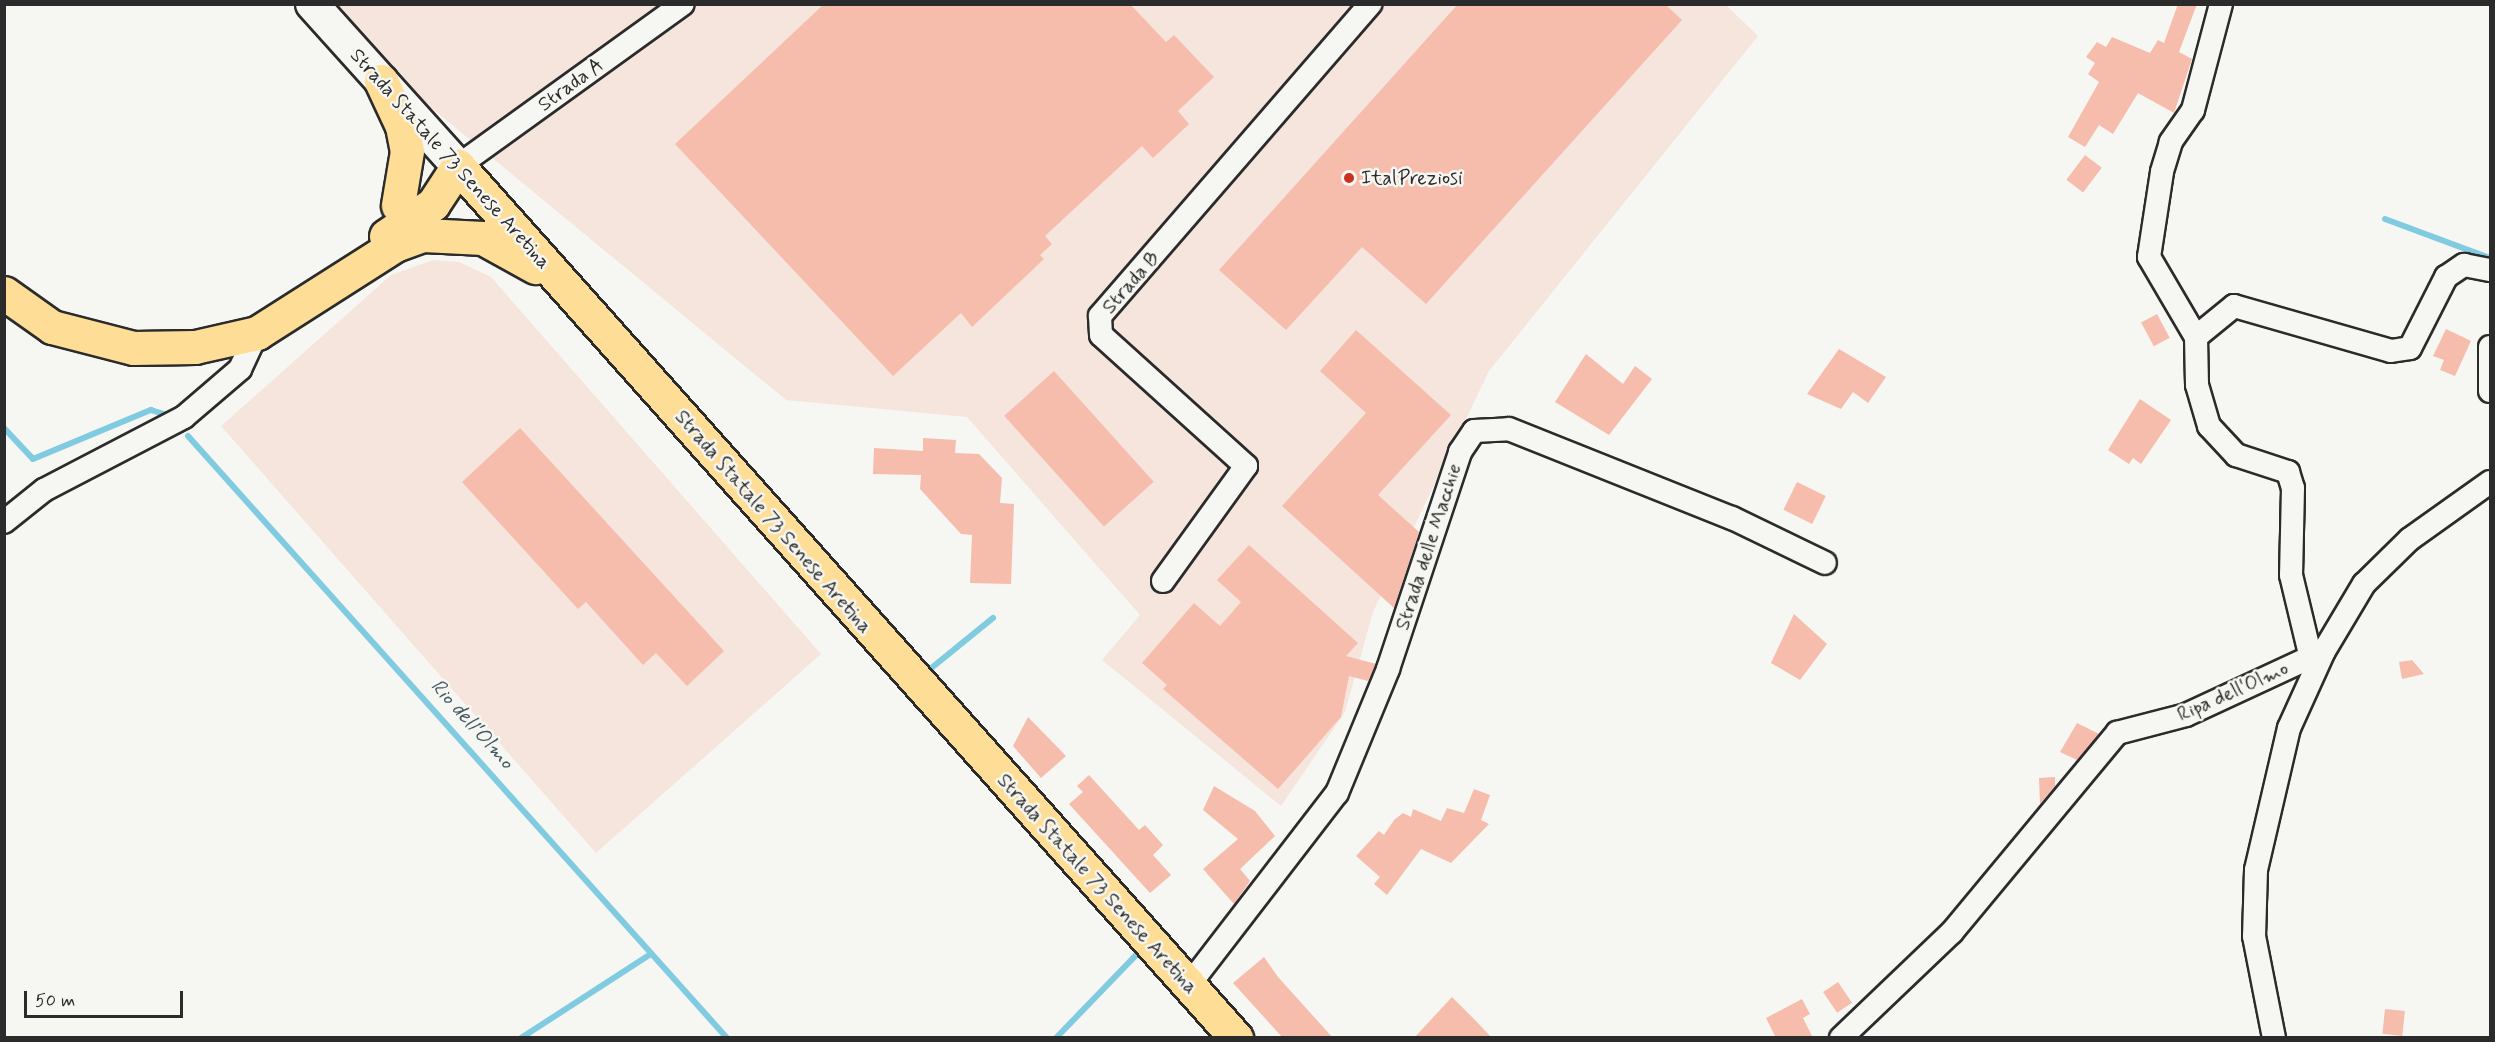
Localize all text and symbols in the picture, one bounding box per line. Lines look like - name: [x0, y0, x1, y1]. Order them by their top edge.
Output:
- street label: Strada Statale 73 Senese Aretina: [347, 46, 553, 272]
- street label: Strada A: [533, 53, 609, 117]
- place label: ItalPreziosi: [1361, 166, 1463, 190]
- marker: ItalPreziosi: [1342, 171, 1356, 185]
- street label: Strada B: [1097, 247, 1165, 319]
- street label: Strada Statale 73 Senese Aretina: [671, 408, 875, 636]
- street label: Strada delle Macchie: [1391, 461, 1467, 633]
- street label: Ripa dell'Olmo: [2175, 657, 2291, 727]
- water label: Rio dell'Olmo: [425, 674, 519, 774]
- street label: Strada Statale 73 Senese Aretina: [994, 771, 1200, 997]
- scale bar: [27, 979, 186, 1017]
- text: 50 m: [35, 989, 75, 1013]

